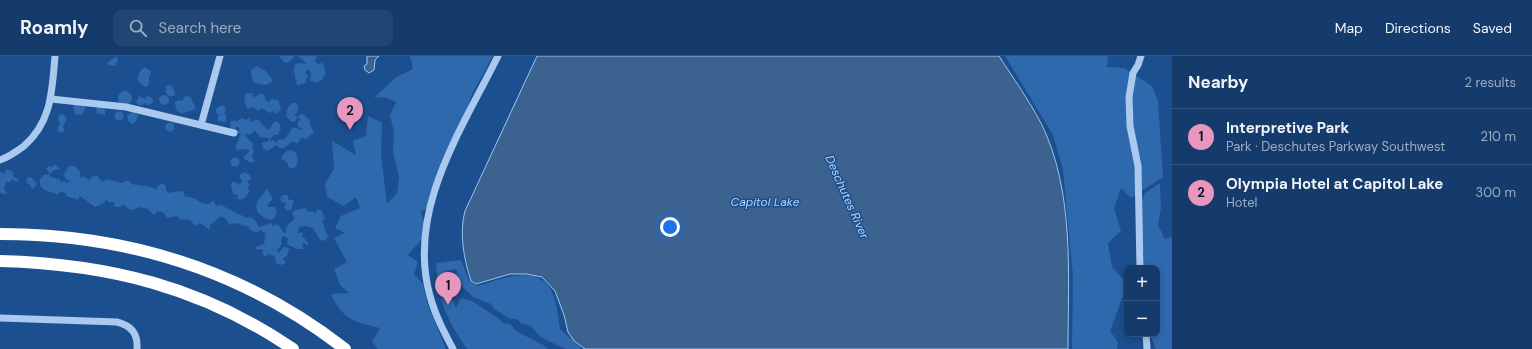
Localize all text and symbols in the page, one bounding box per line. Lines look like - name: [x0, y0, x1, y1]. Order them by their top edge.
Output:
- search box: [113, 10, 393, 46]
- text: Roamly: [20, 15, 89, 40]
- icon: search: [127, 17, 149, 39]
- text: Search here: [159, 18, 241, 38]
- text: Map: [1335, 19, 1363, 37]
- text: Directions: [1385, 19, 1451, 37]
- text: Saved: [1473, 19, 1512, 37]
- text: Nearby: [1188, 71, 1248, 93]
- text: 2 results: [1465, 74, 1516, 91]
- pin: 2: [337, 97, 363, 130]
- text: Interpretive Park: [1226, 118, 1349, 138]
- text: 1: [1199, 128, 1203, 145]
- text: 210 m: [1481, 128, 1516, 145]
- text: Park · Deschutes Parkway Southwest: [1226, 138, 1445, 155]
- water label: Deschutes River: [821, 153, 873, 242]
- text: Olympia Hotel at Capitol Lake: [1226, 174, 1443, 194]
- text: 2: [1197, 184, 1205, 201]
- text: 300 m: [1475, 184, 1516, 201]
- water label: Capitol Lake: [731, 194, 800, 210]
- text: Hotel: [1226, 194, 1258, 211]
- your location: [660, 217, 680, 237]
- map controls: [1124, 265, 1160, 337]
- button: +: [1124, 265, 1160, 301]
- pin: 1: [435, 272, 461, 305]
- button: −: [1124, 301, 1160, 337]

